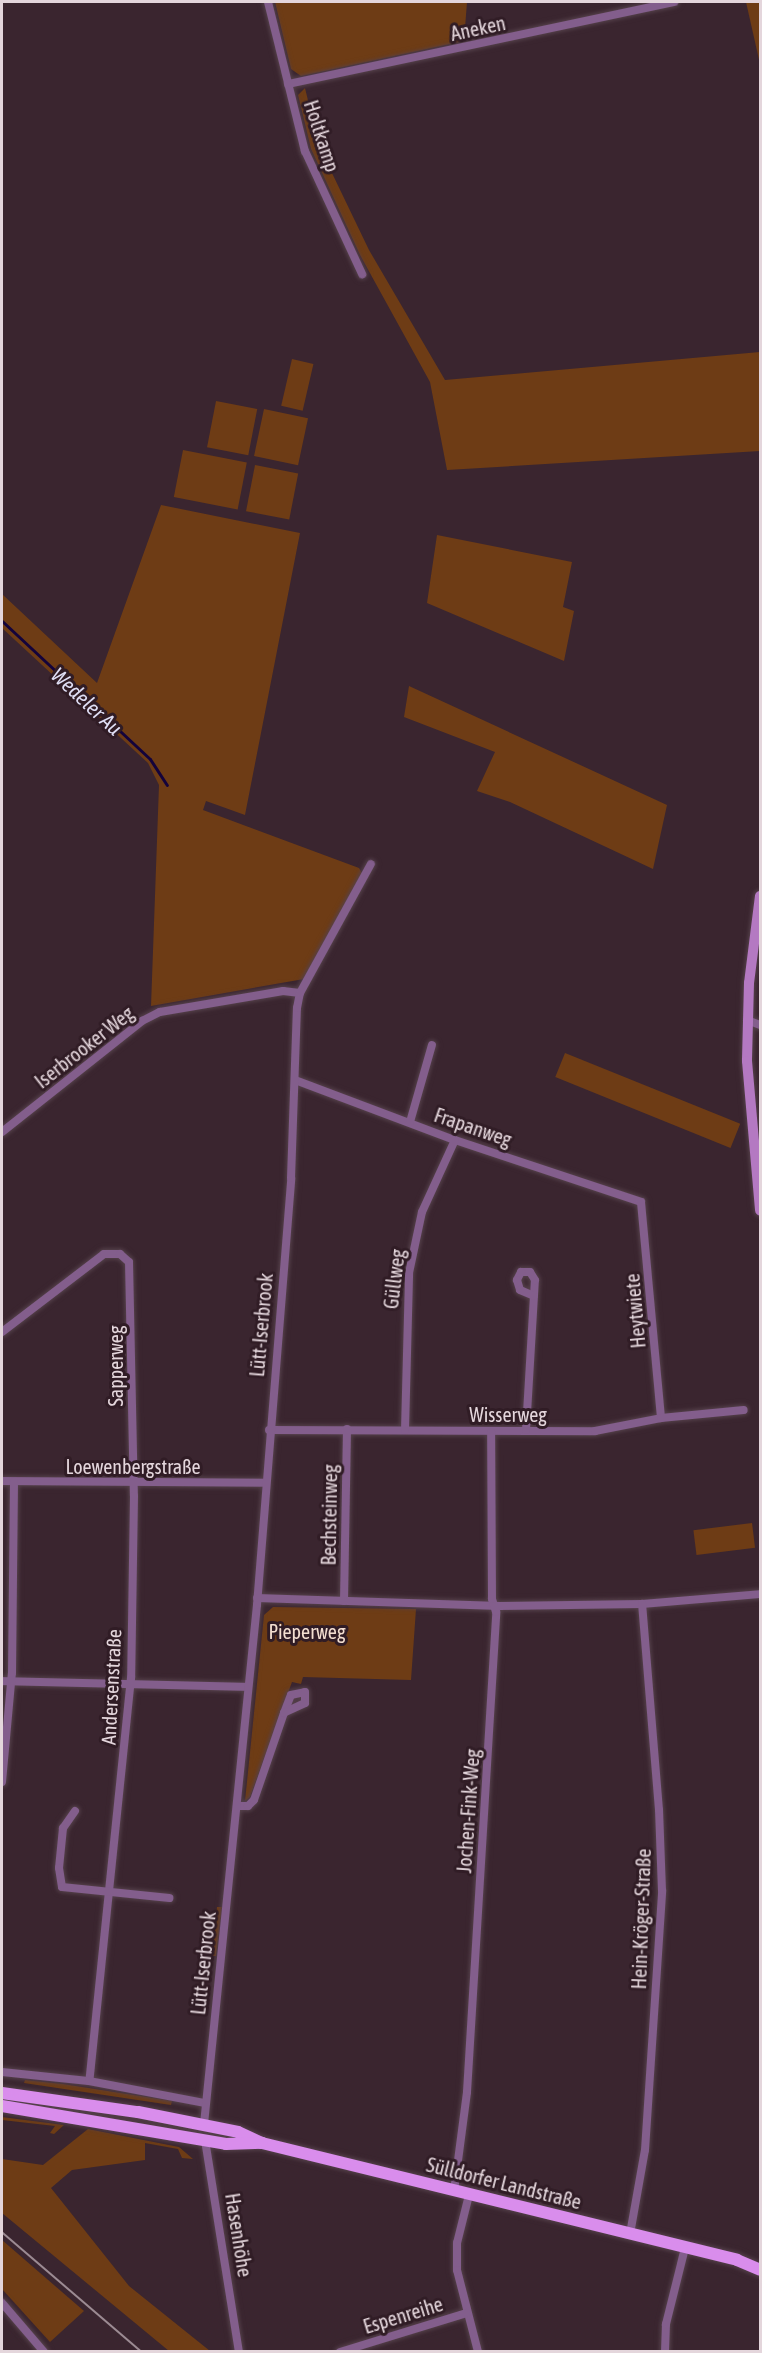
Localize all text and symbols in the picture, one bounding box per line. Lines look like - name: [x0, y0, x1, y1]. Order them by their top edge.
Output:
- street label: Aneken: [448, 10, 508, 46]
- street label: Holtkamp: [299, 97, 345, 175]
- water label: Wedeler Au: [46, 662, 128, 740]
- street label: Iserbrooker Weg: [30, 1001, 138, 1093]
- street label: Frapanweg: [431, 1103, 515, 1151]
- street label: Güllweg: [378, 1248, 410, 1310]
- street label: Lütt-Iserbrook: [245, 1272, 277, 1378]
- street label: Heytwiete: [620, 1273, 650, 1349]
- street label: Sapperweg: [103, 1325, 127, 1407]
- street label: Wisserweg: [469, 1402, 547, 1426]
- street label: Loewenbergstraße: [65, 1454, 201, 1478]
- street label: Bechsteinweg: [316, 1464, 342, 1566]
- park label: Pieperweg: [269, 1619, 345, 1643]
- street label: Andersenstraße: [96, 1629, 126, 1745]
- street label: Jochen-Fink-Weg: [452, 1748, 484, 1874]
- street label: Hein-Kröger-Straße: [627, 1848, 655, 1990]
- street label: Lütt-Iserbrook: [186, 1910, 220, 2016]
- street label: Sülldorfer Landstraße: [424, 2152, 584, 2214]
- street label: Hasenhöhe: [221, 2191, 257, 2279]
- street label: Espenreihe: [360, 2292, 446, 2338]

